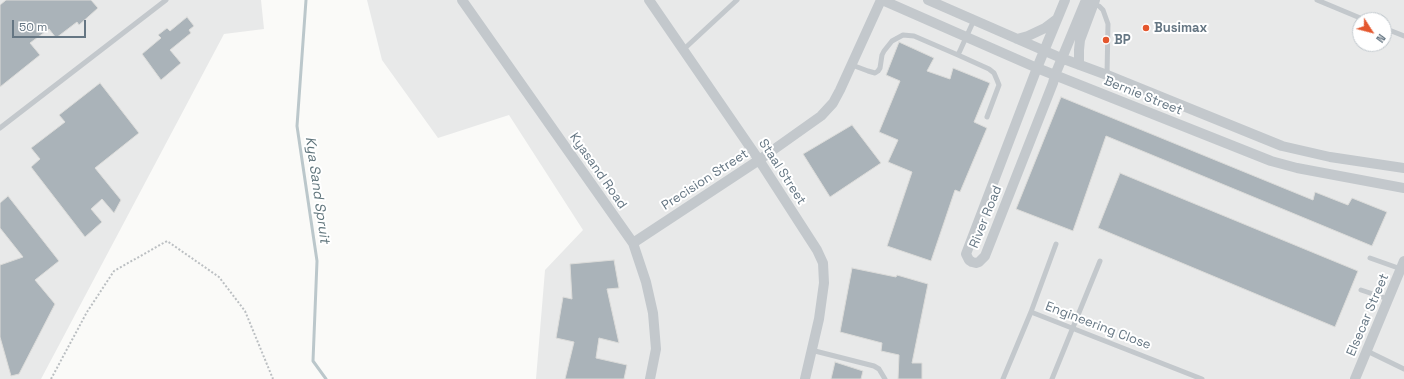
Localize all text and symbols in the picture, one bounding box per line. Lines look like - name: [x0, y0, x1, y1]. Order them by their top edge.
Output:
- scale bar: [14, 12, 88, 38]
- north arrow: [1352, 12, 1392, 52]
- text: 50 m: [19, 19, 47, 35]
- place label: Busimax: [1154, 20, 1207, 36]
- marker: Busimax: [1141, 23, 1151, 33]
- text: N: [1373, 31, 1389, 46]
- place label: BP: [1114, 32, 1130, 48]
- marker: BP: [1101, 35, 1111, 45]
- street label: Bernie Street: [1102, 73, 1184, 119]
- street label: Kyasand Road: [566, 130, 630, 212]
- water label: Kya Sand Spruit: [301, 135, 333, 245]
- street label: Staal Street: [755, 136, 809, 208]
- street label: Precision Street: [659, 146, 751, 214]
- street label: River Road: [966, 183, 1006, 251]
- street label: Elsecar Street: [1344, 271, 1392, 359]
- street label: Engineering Close: [1043, 299, 1153, 353]

